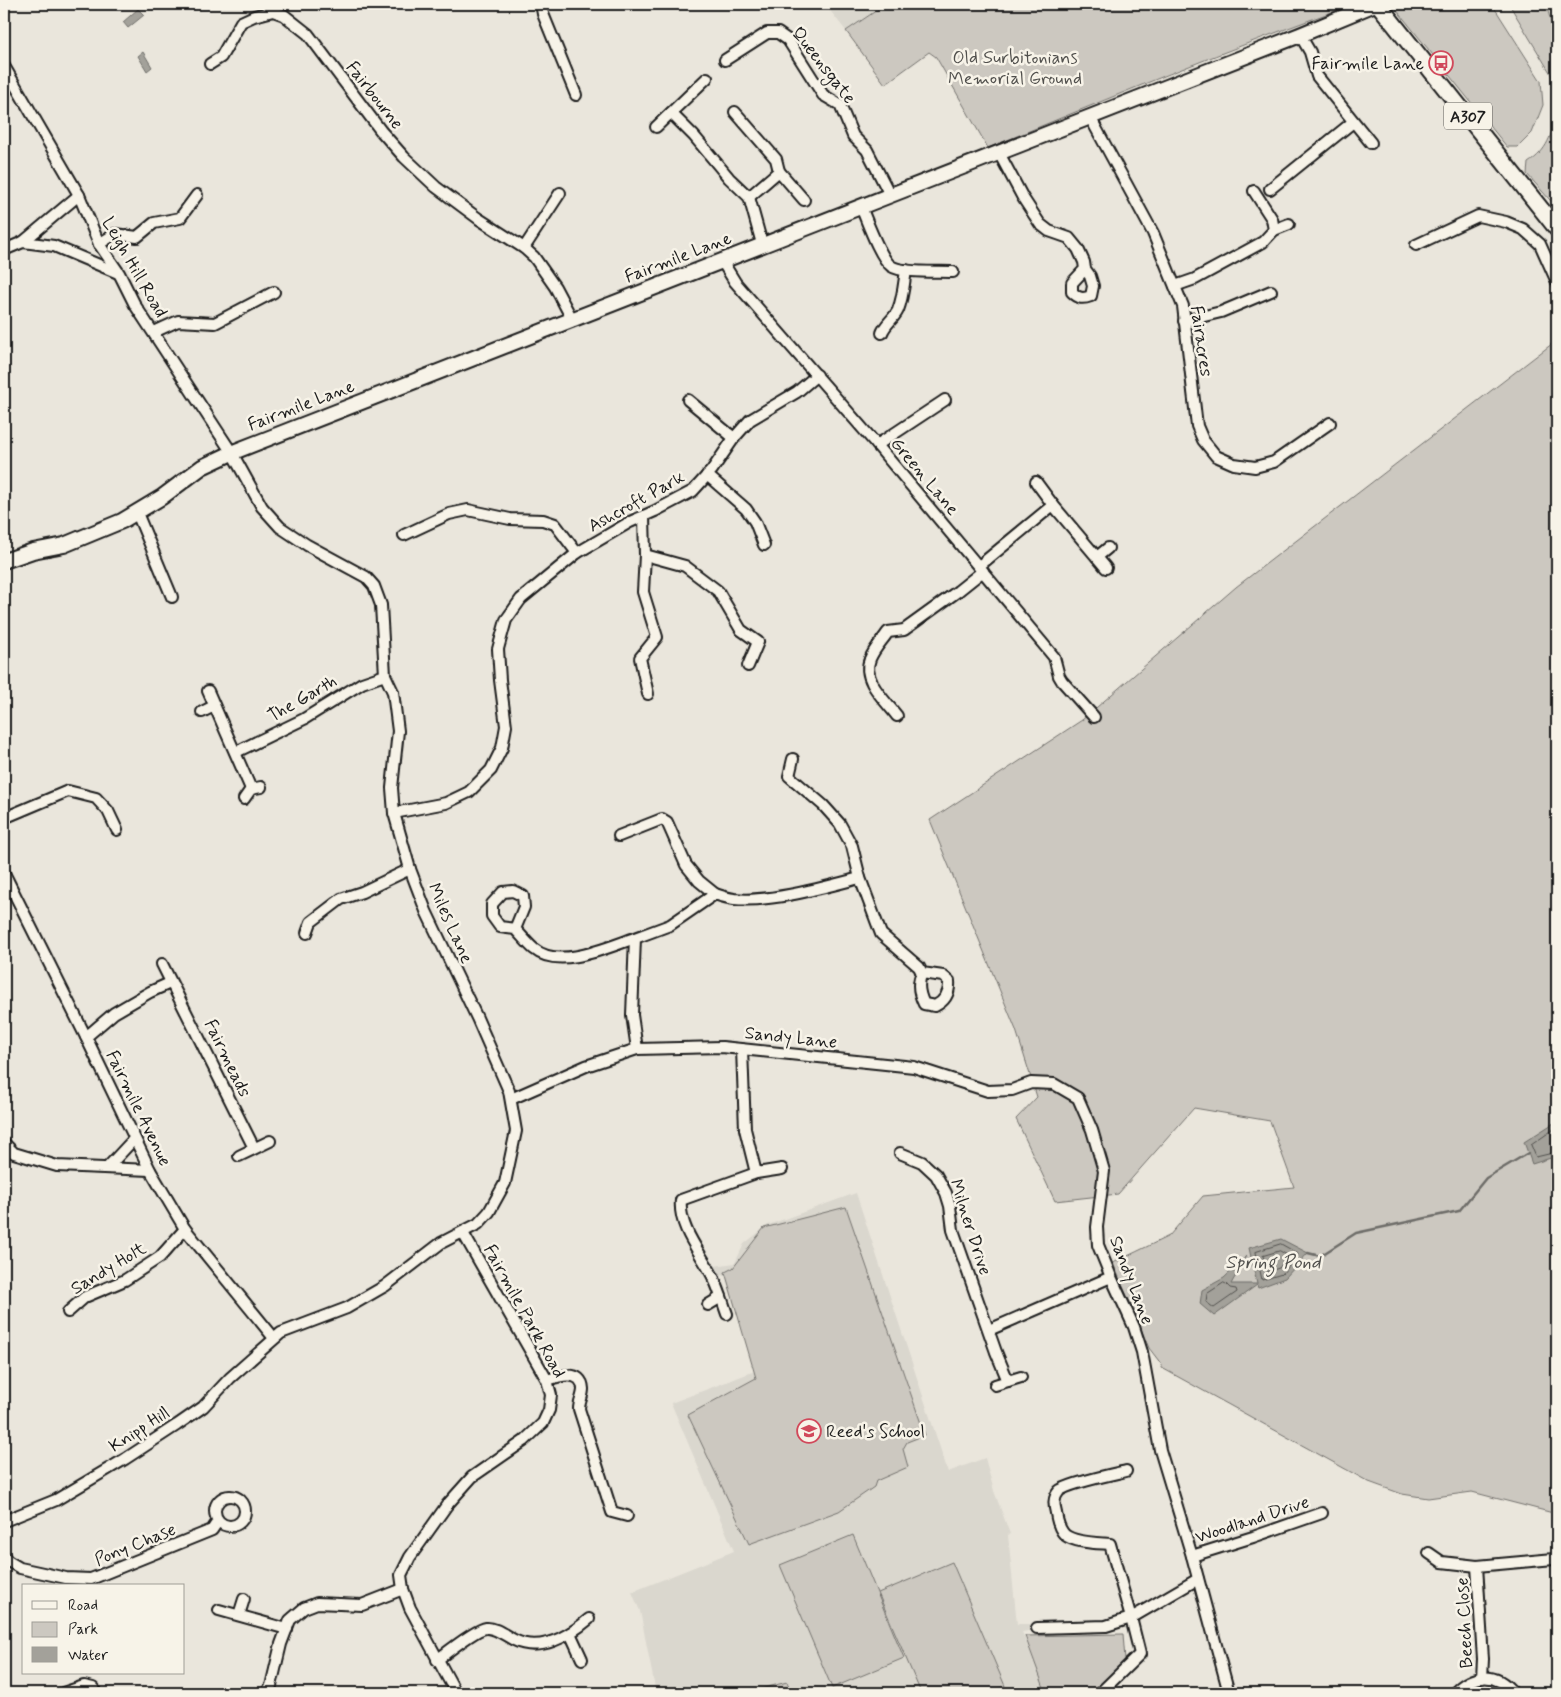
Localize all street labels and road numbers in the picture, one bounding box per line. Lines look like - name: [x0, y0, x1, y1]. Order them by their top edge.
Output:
- street label: Queensgate: [785, 22, 861, 110]
- street label: Fairbourne: [340, 56, 408, 135]
- road number: A307: [1444, 102, 1492, 130]
- street label: Leigh Hill Road: [96, 213, 173, 322]
- street label: Fairmile Lane: [621, 227, 735, 289]
- street label: Fairacres: [1184, 304, 1218, 378]
- street label: Fairmile Lane: [244, 375, 358, 437]
- street label: Green Lane: [885, 433, 964, 521]
- street label: Ashcroft Park: [584, 465, 689, 538]
- street label: The Garth: [264, 669, 341, 728]
- street label: Miles Lane: [422, 879, 479, 968]
- street label: Fairmeads: [198, 1016, 256, 1101]
- street label: Sandy Lane: [743, 1021, 838, 1055]
- street label: Fairmile Avenue: [100, 1046, 177, 1170]
- street label: Milner Drive: [943, 1176, 997, 1278]
- street label: Sandy Lane: [1103, 1233, 1159, 1328]
- street label: Sandy Holt: [66, 1237, 151, 1301]
- street label: Fairmile Park Road: [477, 1240, 571, 1383]
- street label: Knipp Hill: [104, 1401, 175, 1458]
- street label: Woodland Drive: [1192, 1490, 1312, 1550]
- street label: Pony Chase: [91, 1518, 180, 1572]
- street label: Beech Close: [1451, 1577, 1479, 1669]

